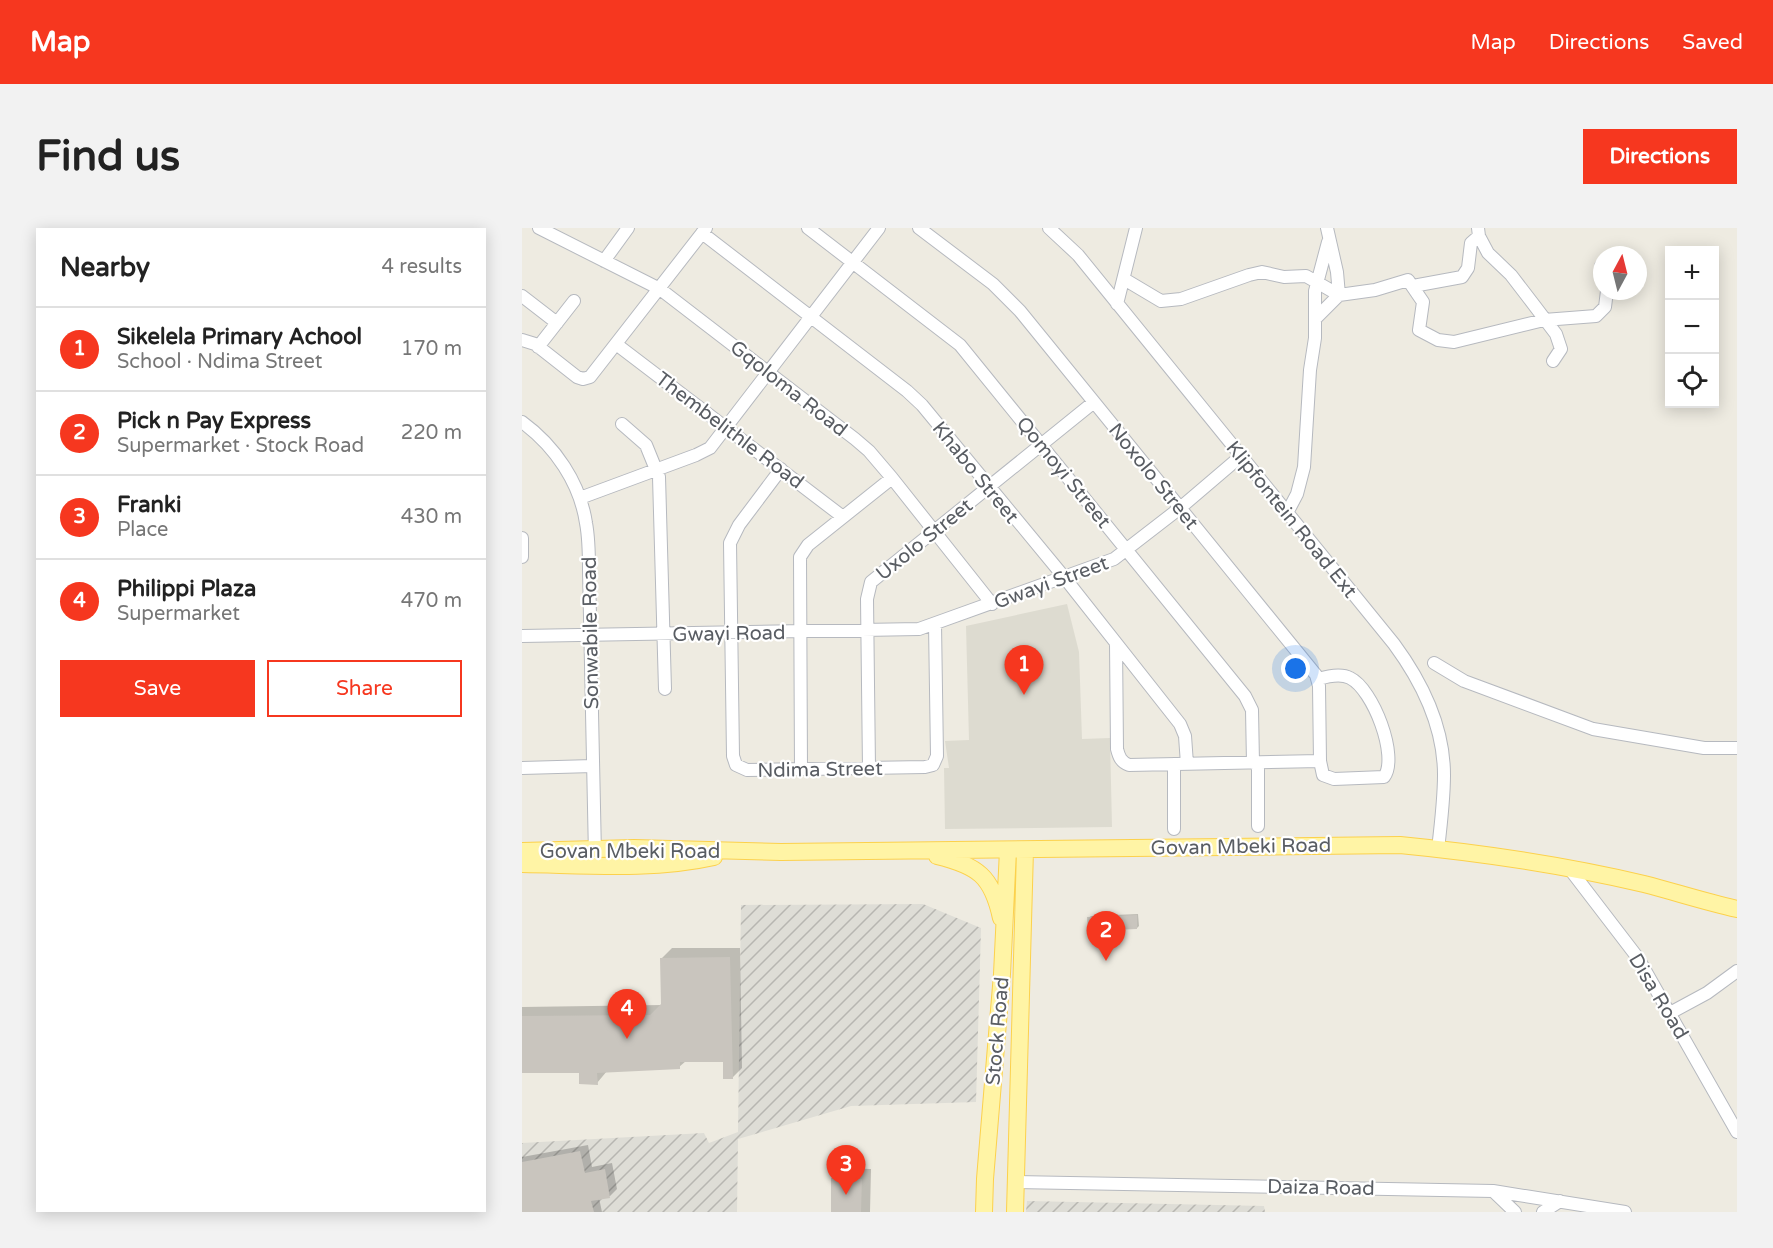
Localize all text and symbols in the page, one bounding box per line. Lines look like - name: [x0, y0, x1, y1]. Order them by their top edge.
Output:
- text: Map: [30, 25, 90, 59]
- text: Map: [1470, 30, 1516, 55]
- text: Directions: [1549, 30, 1649, 55]
- text: Saved: [1682, 30, 1743, 55]
- button: Directions: [1583, 129, 1737, 184]
- text: Find us: [36, 131, 180, 182]
- north arrow: [1593, 246, 1647, 300]
- map controls: [1665, 246, 1719, 408]
- button: +: [1665, 246, 1719, 300]
- text: Nearby: [60, 252, 150, 283]
- text: 4 results: [382, 255, 462, 279]
- button: −: [1665, 300, 1719, 354]
- text: Sikelela Primary Achool: [117, 324, 362, 350]
- street label: Gqoloma Road: [725, 336, 852, 442]
- text: 1: [73, 337, 86, 361]
- text: 170 m: [401, 337, 462, 361]
- text: School · Ndima Street: [117, 350, 322, 374]
- button: locate: [1665, 354, 1719, 408]
- street label: Thembelithle Road: [651, 367, 808, 494]
- text: Pick n Pay Express: [117, 408, 311, 434]
- street label: Qomoyi Street: [1011, 412, 1116, 533]
- street label: Khabo Street: [927, 417, 1024, 529]
- street label: Noxolo Street: [1103, 419, 1204, 535]
- text: 2: [73, 421, 86, 445]
- text: 220 m: [401, 421, 462, 445]
- text: Supermarket · Stock Road: [117, 434, 364, 458]
- street label: Klipfontein Road Ext: [1221, 436, 1362, 603]
- text: Franki: [117, 492, 181, 518]
- street label: Uxolo Street: [872, 493, 978, 586]
- text: 3: [73, 505, 86, 529]
- text: 430 m: [401, 505, 462, 529]
- text: Place: [117, 518, 168, 542]
- street label: Gwayi Street: [991, 551, 1112, 615]
- street label: Sonwabile Road: [578, 556, 604, 710]
- text: Philippi Plaza: [117, 576, 256, 602]
- text: 4: [73, 589, 86, 613]
- text: 470 m: [401, 589, 462, 613]
- text: Supermarket: [117, 602, 240, 626]
- street label: Gwayi Road: [672, 621, 786, 647]
- pin: 1: [1004, 646, 1044, 695]
- your location: [1281, 654, 1310, 683]
- button: Save: [60, 660, 255, 717]
- button: Share: [267, 660, 462, 717]
- street label: Ndima Street: [757, 757, 883, 783]
- street label: Govan Mbeki Road: [1150, 833, 1332, 861]
- street label: Govan Mbeki Road: [540, 840, 720, 864]
- pin: 2: [1086, 912, 1126, 961]
- street label: Disa Road: [1623, 949, 1693, 1044]
- street label: Stock Road: [981, 976, 1015, 1086]
- pin: 4: [608, 990, 646, 1039]
- pin: 3: [826, 1146, 866, 1195]
- street label: Daiza Road: [1267, 1175, 1375, 1201]

